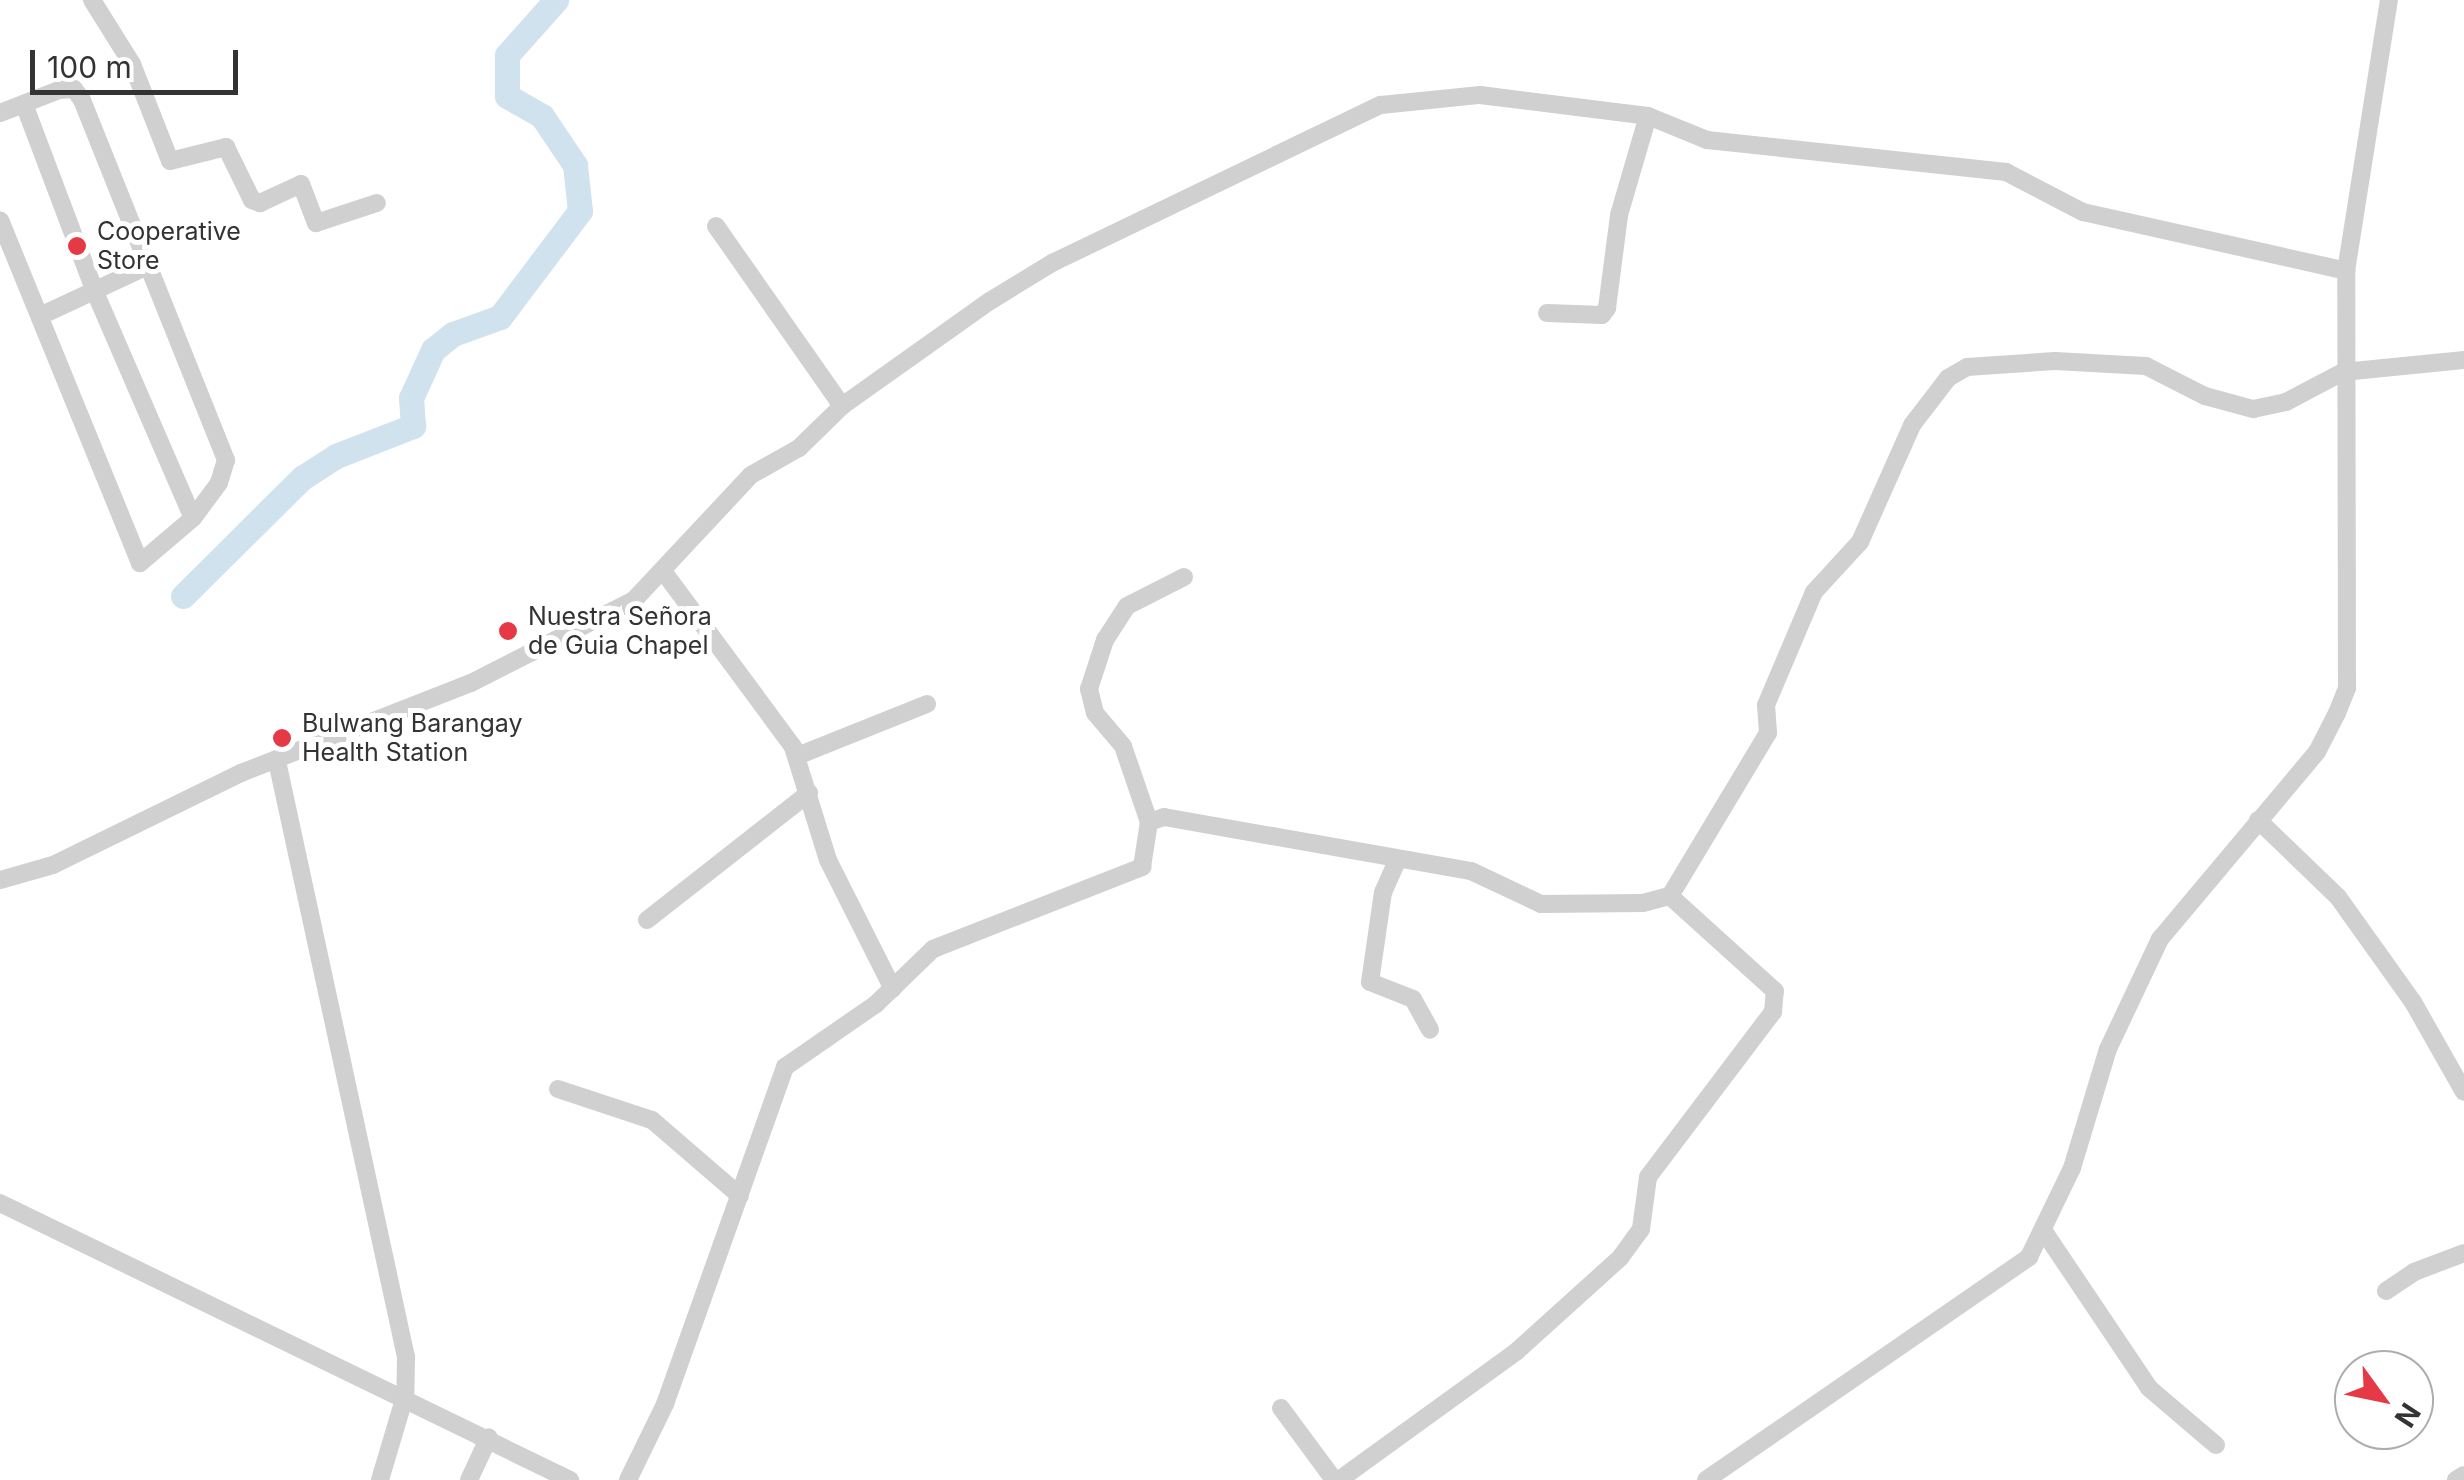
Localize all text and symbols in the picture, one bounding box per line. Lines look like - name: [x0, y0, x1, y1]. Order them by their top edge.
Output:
- scale bar: [35, 30, 242, 92]
- text: 100 m: [47, 49, 132, 85]
- place label: Cooperative Store: [97, 217, 241, 276]
- marker: Cooperative Store: [66, 235, 88, 257]
- place label: Nuestra Señora de Guia Chapel: [528, 602, 712, 661]
- marker: Nuestra Señora de Guia Chapel: [497, 620, 519, 642]
- place label: Bulwang Barangay Health Station: [302, 709, 522, 768]
- marker: Bulwang Barangay Health Station: [271, 727, 293, 749]
- north arrow: [2334, 1350, 2434, 1450]
- text: N: [2387, 1397, 2428, 1433]

